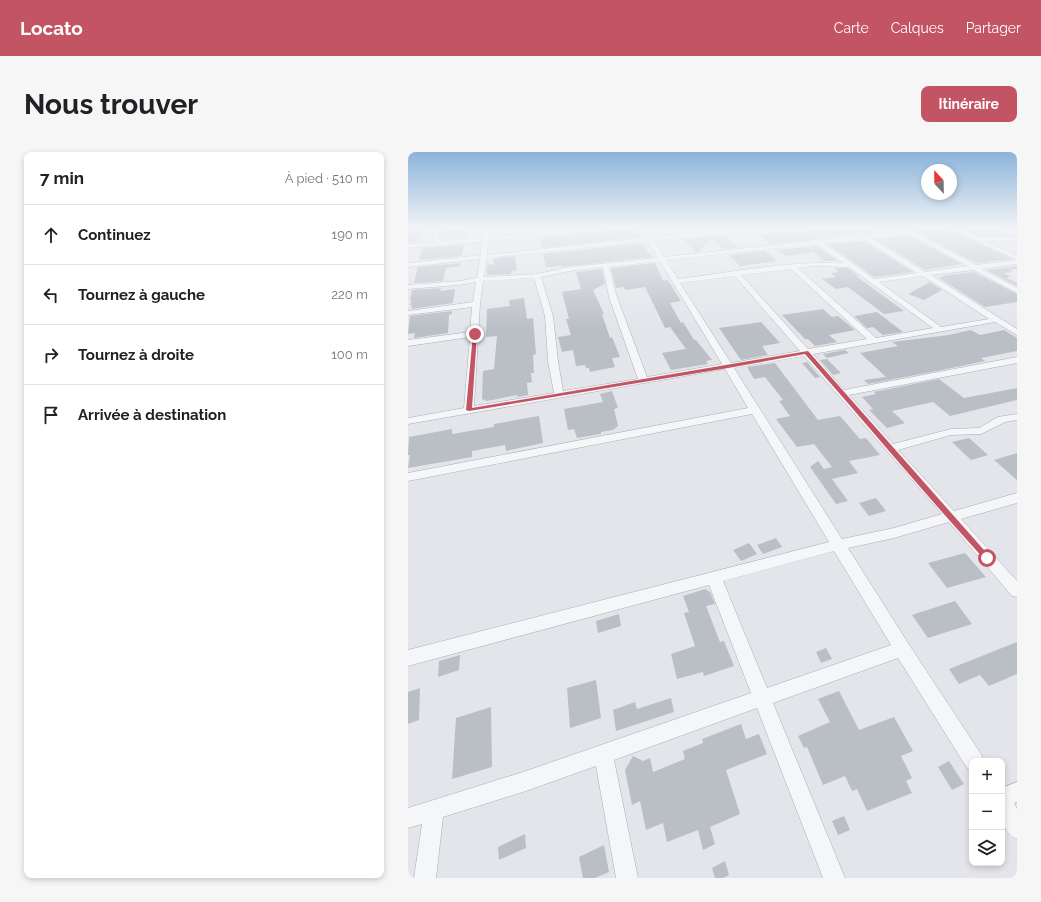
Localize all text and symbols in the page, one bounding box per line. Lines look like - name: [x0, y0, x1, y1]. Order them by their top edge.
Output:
- text: Locato: [20, 17, 83, 39]
- text: Carte: [834, 20, 869, 36]
- text: Calques: [891, 20, 944, 36]
- text: Partager: [966, 20, 1021, 36]
- button: Itinéraire: [921, 86, 1017, 122]
- text: Nous trouver: [24, 88, 198, 121]
- north arrow: [921, 164, 957, 200]
- text: 7 min: [40, 168, 84, 188]
- text: À pied · 510 m: [285, 171, 368, 186]
- icon: ahead: [40, 224, 62, 246]
- text: Continuez: [78, 226, 151, 244]
- text: 190 m: [332, 227, 368, 242]
- icon: left: [40, 284, 62, 306]
- text: Tournez à gauche: [78, 286, 205, 304]
- text: 220 m: [331, 287, 368, 302]
- route end: [466, 325, 484, 343]
- icon: right: [40, 344, 62, 366]
- text: Tournez à droite: [78, 346, 194, 364]
- text: 100 m: [331, 347, 368, 362]
- icon: arrive: [40, 404, 62, 426]
- text: Arrivée à destination: [78, 406, 226, 424]
- route start: [978, 549, 996, 567]
- map controls: [969, 758, 1005, 866]
- button: +: [969, 758, 1005, 794]
- button: −: [969, 794, 1005, 830]
- button: layers: [969, 830, 1005, 866]

